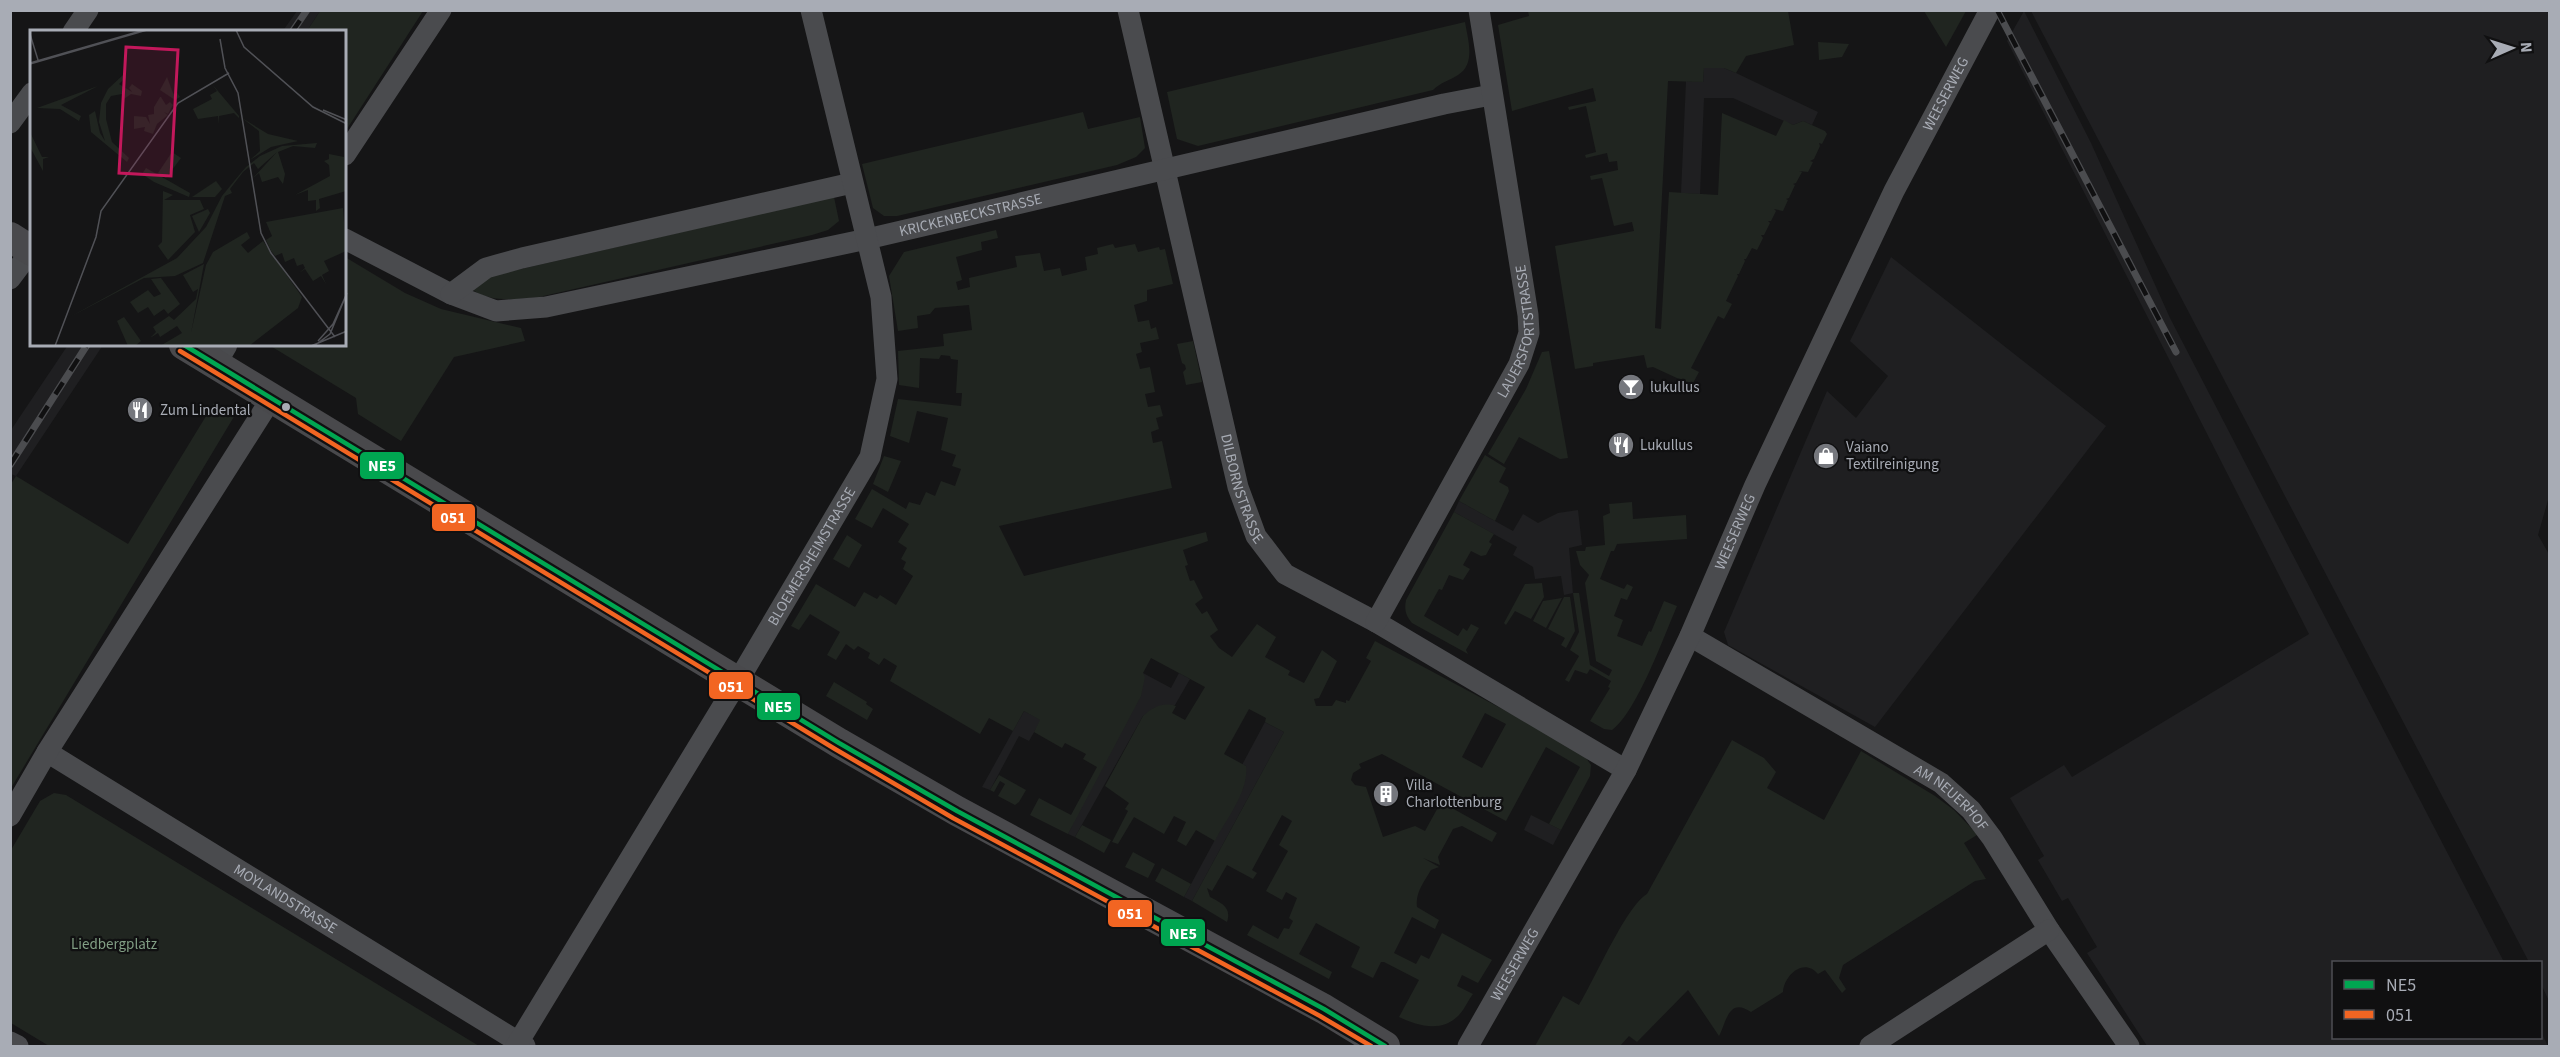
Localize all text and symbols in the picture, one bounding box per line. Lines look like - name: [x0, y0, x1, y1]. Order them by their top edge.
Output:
- north arrow: [2482, 18, 2542, 78]
- inset map: [30, 30, 346, 346]
- text: N: [2515, 41, 2537, 53]
- street label: WEESERWEG: [1917, 53, 1974, 135]
- street label: KRICKENBECKSTRASSE: [897, 188, 1044, 242]
- street label: LAUERSFORTSTRASSE: [1492, 263, 1540, 402]
- bar icon: lukullus: [1616, 372, 1646, 402]
- place label: lukullus: [1650, 377, 1699, 398]
- restaurant icon: Zum Lindental: [125, 395, 155, 425]
- place label: Zum Lindental: [160, 400, 251, 421]
- unlabelled marker: [280, 401, 292, 413]
- restaurant icon: Lukullus: [1606, 430, 1636, 460]
- street label: DILBORNSTRASSE: [1216, 432, 1269, 548]
- place label: Lukullus: [1640, 435, 1693, 456]
- place label: Vaiano Textilreinigung: [1846, 437, 1939, 475]
- shop icon: Vaiano Textilreinigung: [1811, 441, 1841, 471]
- line badge: NE5: [359, 451, 405, 480]
- text: NE5: [368, 455, 396, 477]
- street label: BLOEMERSHEIMSTRASSE: [762, 483, 861, 629]
- street label: WEESERWEG: [1709, 490, 1761, 573]
- line badge: 051: [431, 503, 476, 532]
- text: 051: [440, 507, 466, 529]
- line badge: 051: [708, 671, 754, 700]
- text: 051: [718, 676, 744, 698]
- line badge: NE5: [756, 692, 801, 721]
- text: NE5: [764, 696, 792, 718]
- street label: AM NEUERHOF: [1910, 759, 1994, 835]
- place label: Villa Charlottenburg: [1406, 775, 1502, 813]
- building icon: Villa Charlottenburg: [1371, 779, 1401, 809]
- street label: MOYLANDSTRASSE: [230, 859, 341, 939]
- line badge: 051: [1107, 899, 1153, 928]
- text: 051: [1117, 903, 1143, 925]
- line badge: NE5: [1160, 918, 1206, 947]
- text: NE5: [1169, 923, 1197, 945]
- street label: WEESERWEG: [1485, 924, 1544, 1005]
- park label: Liedbergplatz: [71, 934, 157, 955]
- legend: [2332, 961, 2542, 1039]
- text: NE5: [2386, 973, 2416, 998]
- text: 051: [2386, 1003, 2413, 1028]

